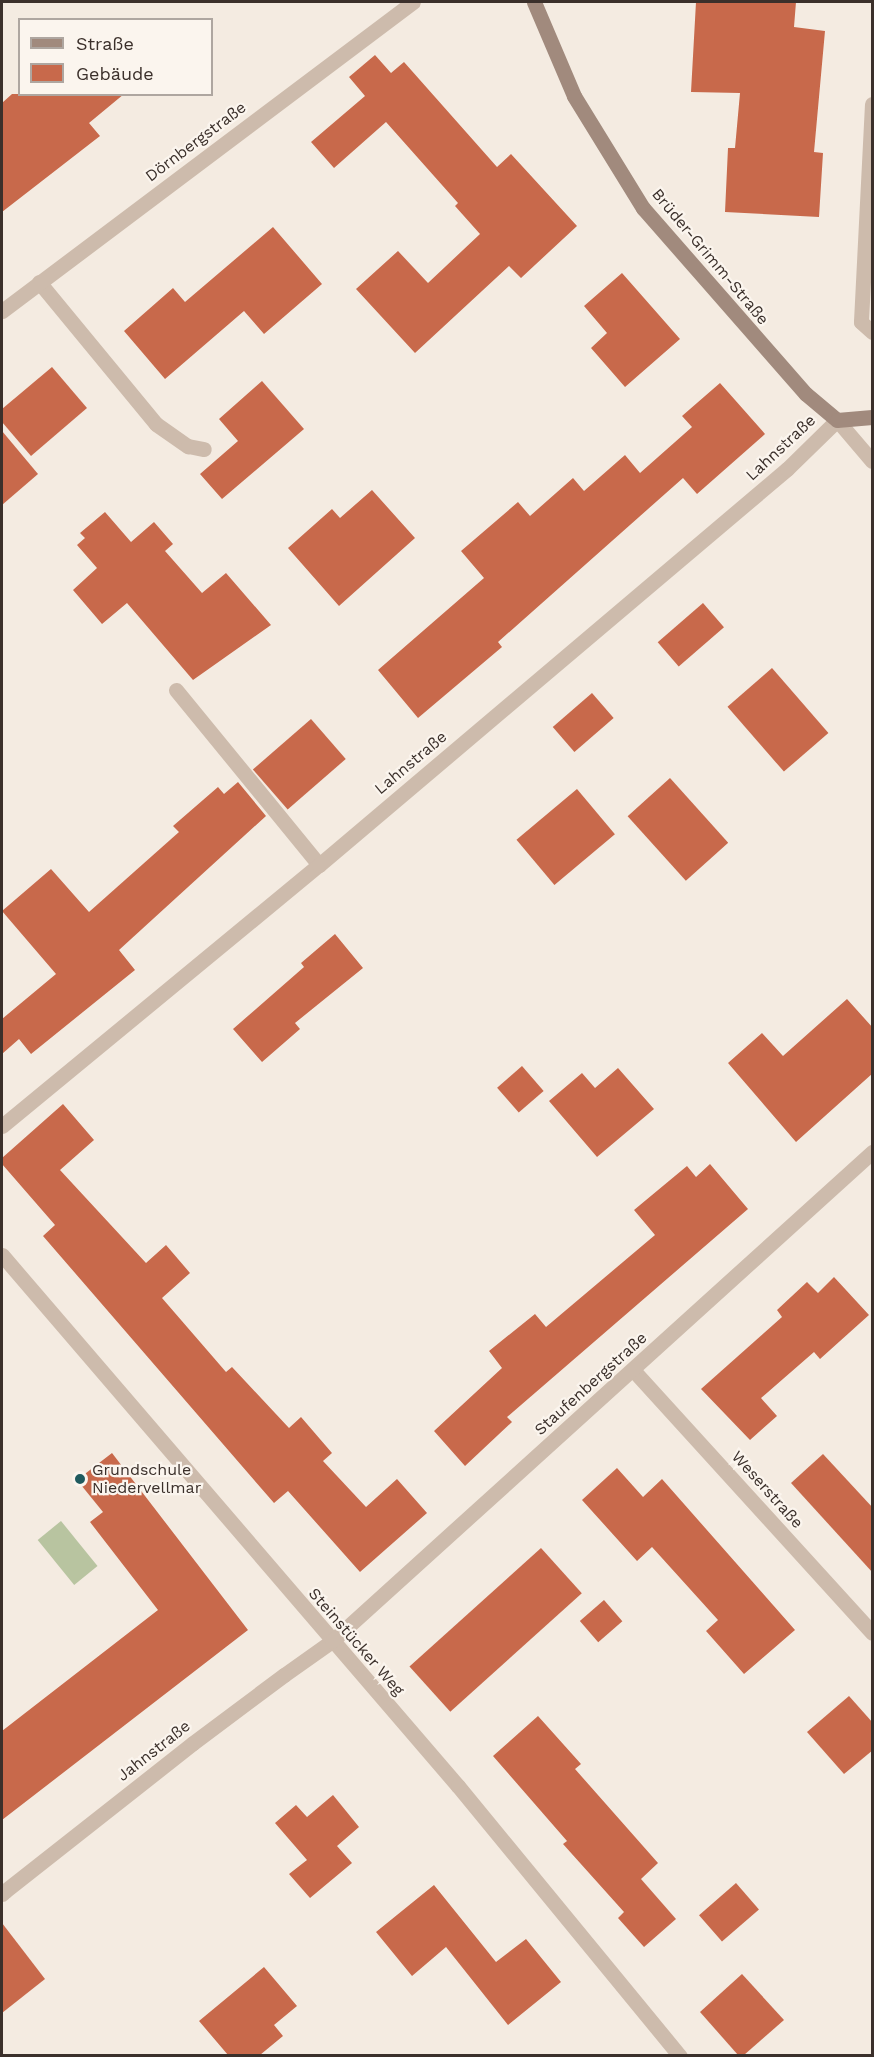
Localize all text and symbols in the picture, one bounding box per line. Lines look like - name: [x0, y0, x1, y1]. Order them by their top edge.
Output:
- legend: [18, 18, 213, 96]
- text: Straße: [76, 33, 134, 54]
- text: Gebäude: [76, 63, 154, 84]
- street label: Dörnbergstraße: [142, 98, 250, 186]
- street label: Brüder-Grimm-Straße: [647, 185, 773, 329]
- street label: Lahnstraße: [742, 411, 820, 485]
- street label: Lahnstraße: [371, 727, 451, 799]
- street label: Staufenbergstraße: [531, 1328, 651, 1440]
- street label: Weserstraße: [727, 1447, 807, 1533]
- place label: Grundschule Niedervellmar: [92, 1460, 201, 1498]
- marker: Grundschule Niedervellmar: [73, 1472, 87, 1486]
- street label: Steinstücker Weg: [304, 1584, 408, 1700]
- street label: Jahnstraße: [114, 1717, 194, 1785]

